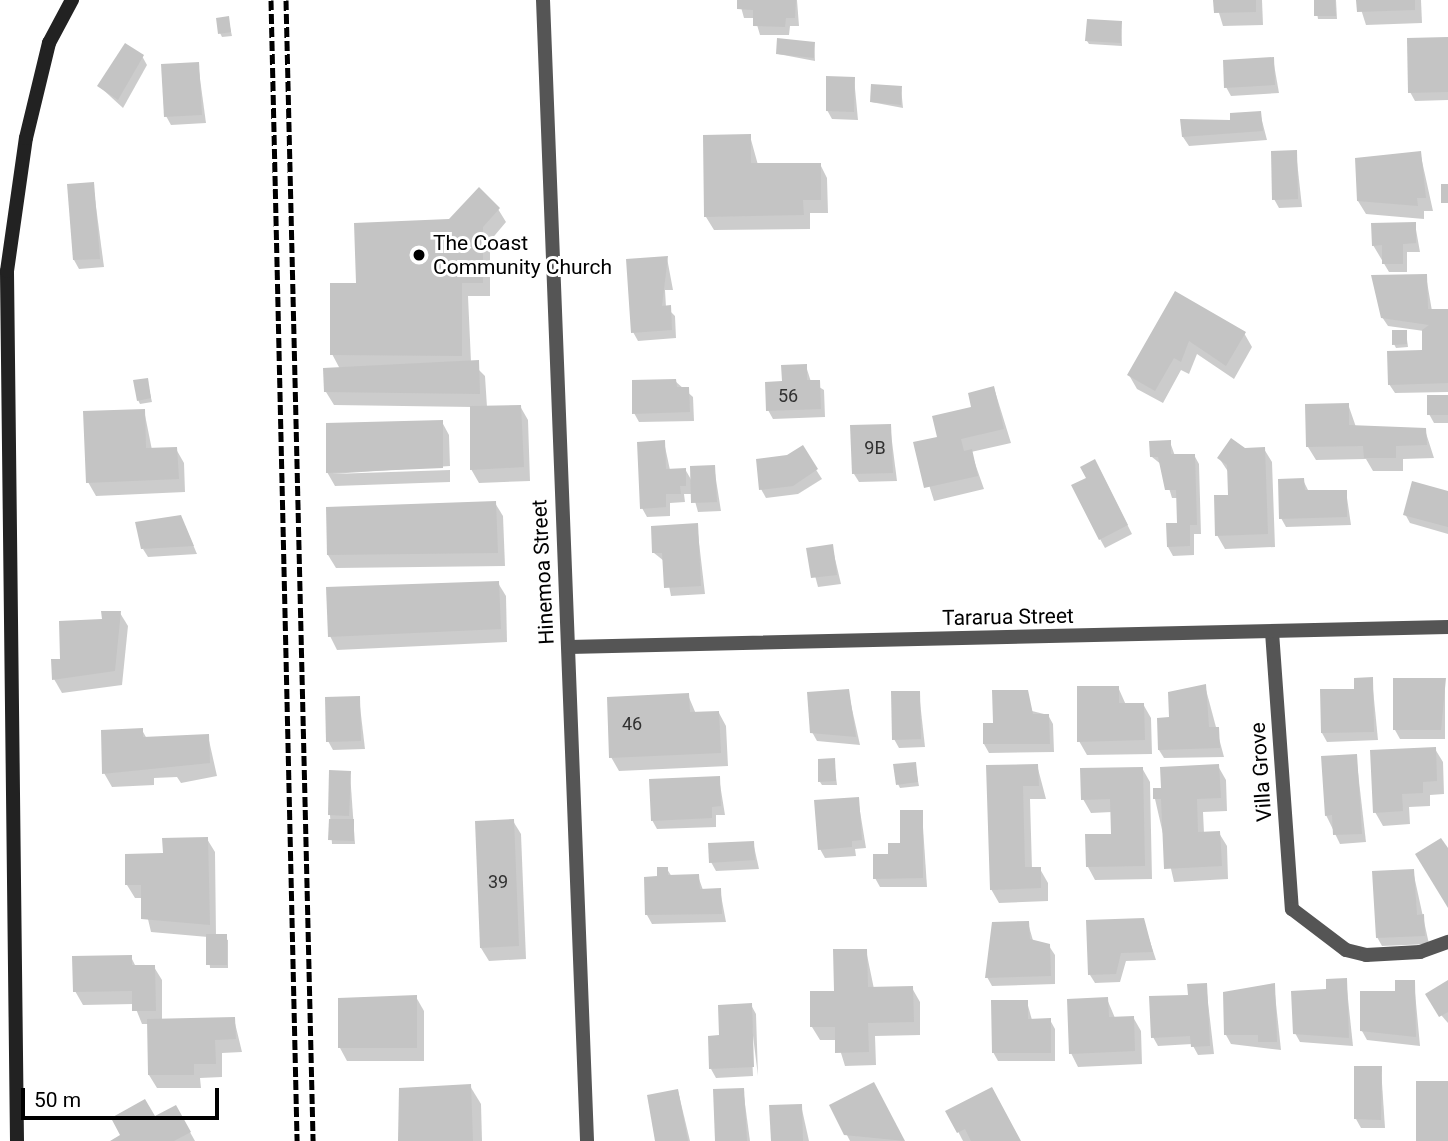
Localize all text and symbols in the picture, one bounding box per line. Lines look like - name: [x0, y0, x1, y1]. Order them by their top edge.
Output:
- place label: The Coast Community Church: [433, 230, 612, 280]
- marker: The Coast Community Church: [411, 247, 427, 263]
- house number: 56: [778, 385, 798, 407]
- house number: 9B: [864, 437, 886, 459]
- street label: Hinemoa Street: [527, 499, 559, 645]
- street label: Tararua Street: [942, 603, 1074, 631]
- house number: 46: [622, 713, 642, 735]
- street label: Villa Grove: [1245, 721, 1277, 823]
- house number: 39: [488, 871, 508, 893]
- scale bar: [24, 1074, 222, 1118]
- text: 50 m: [34, 1088, 81, 1112]

